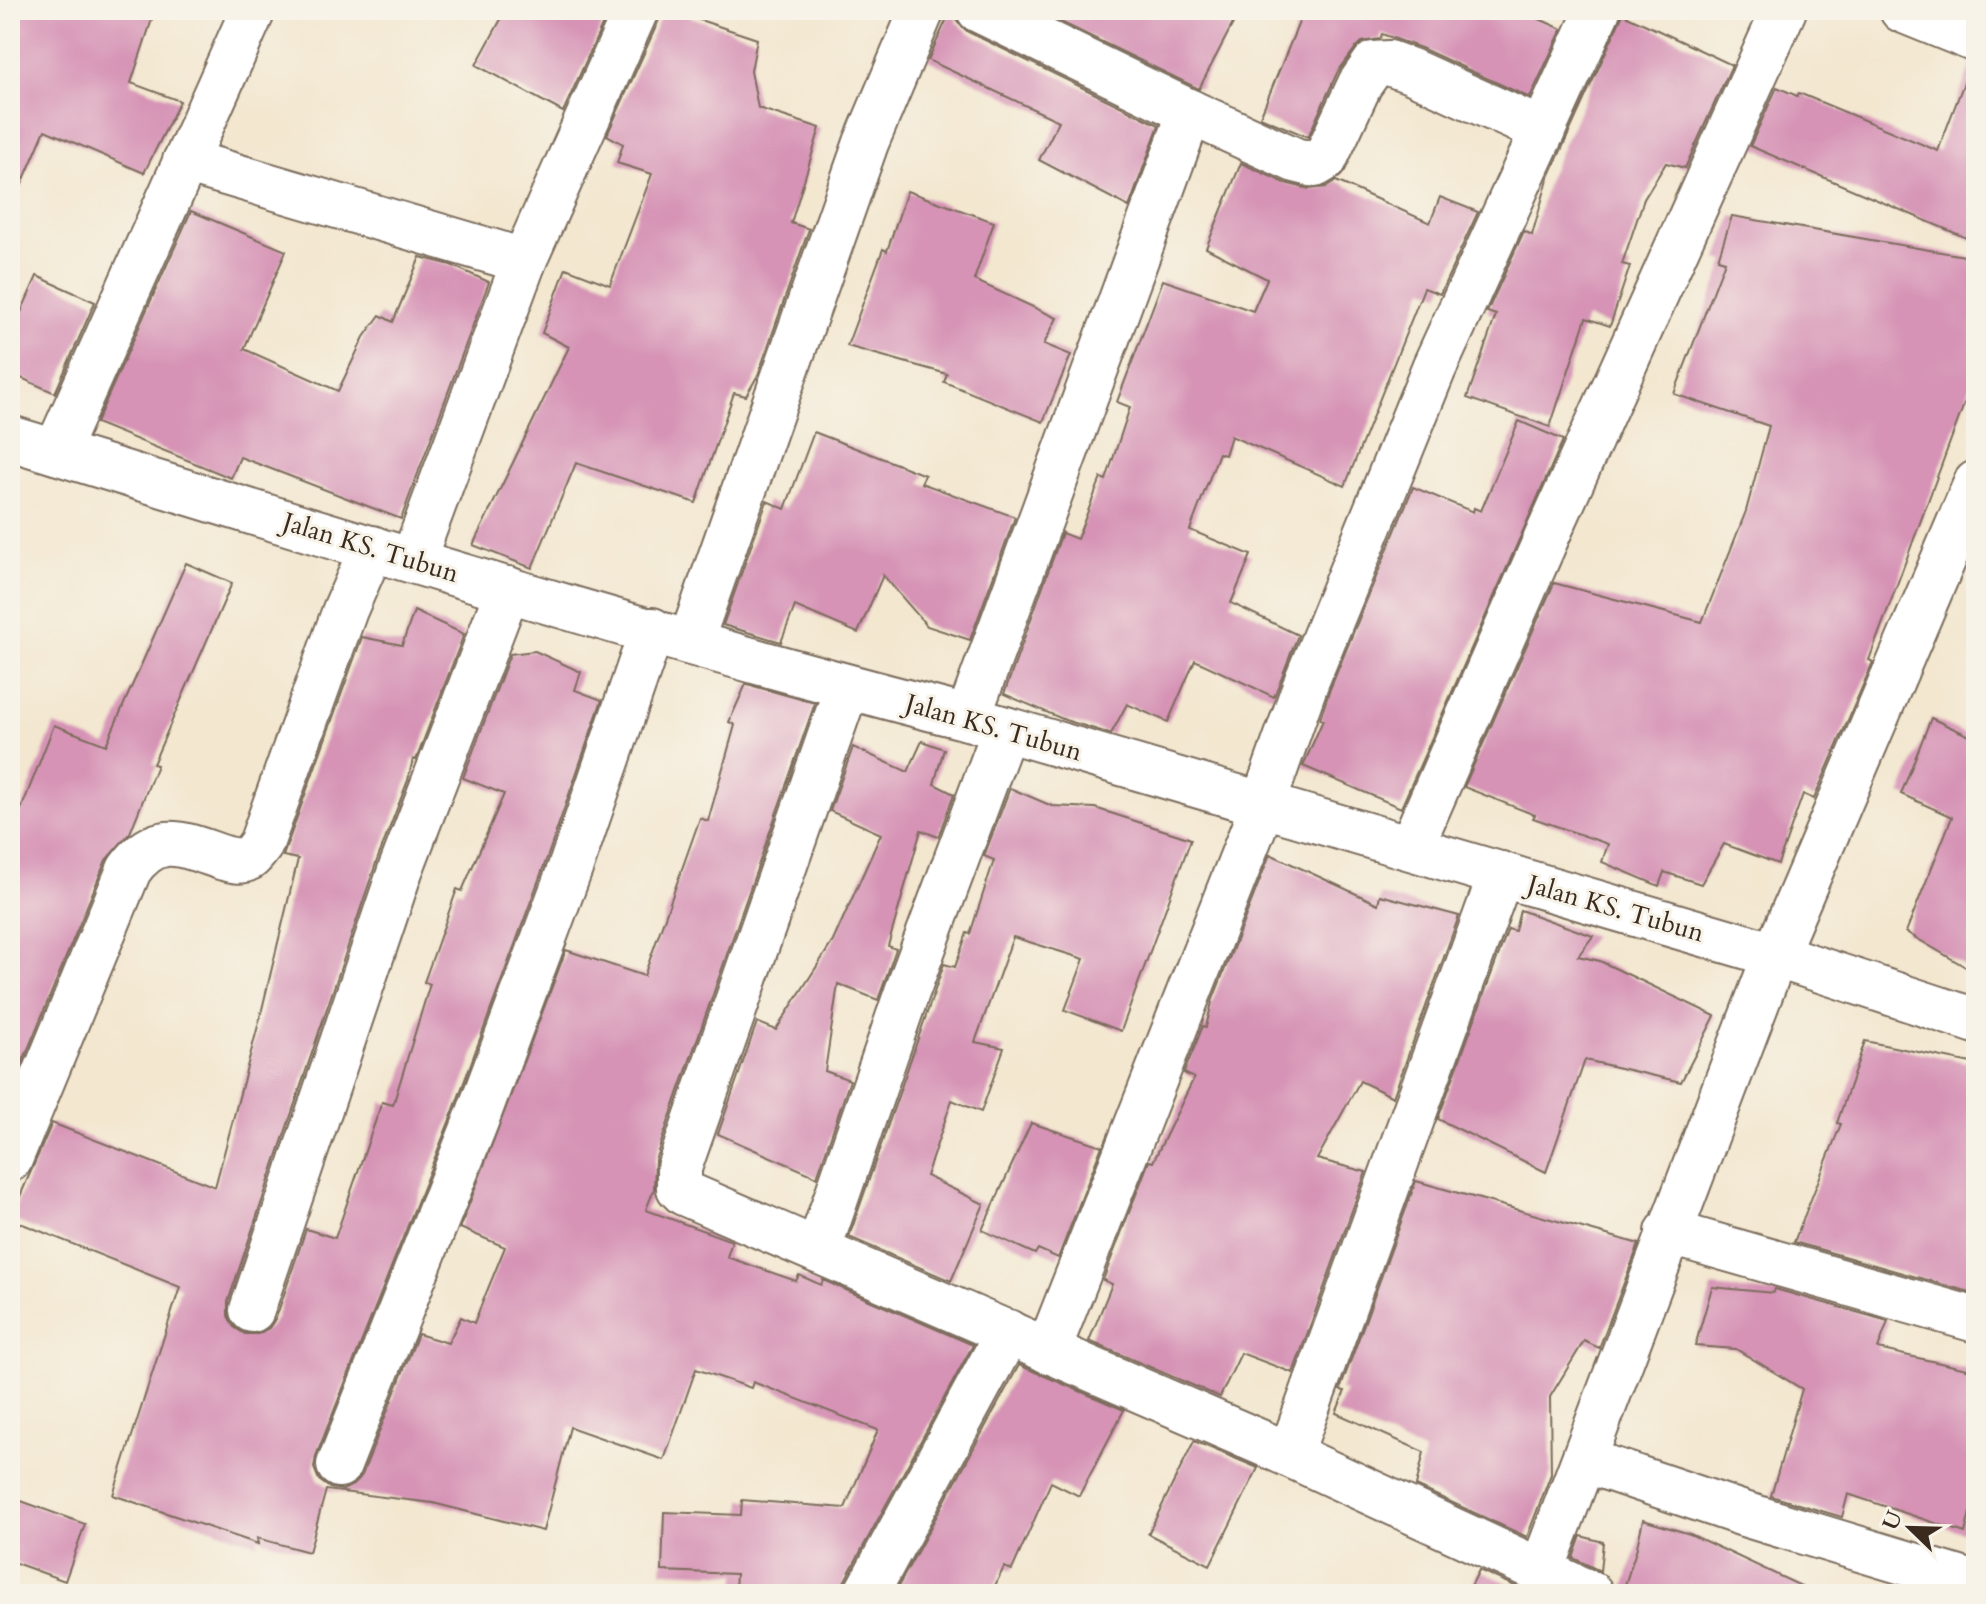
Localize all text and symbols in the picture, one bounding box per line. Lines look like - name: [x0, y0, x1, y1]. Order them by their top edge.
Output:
- street label: Jalan KS. Tubun: [275, 503, 463, 591]
- street label: Jalan KS. Tubun: [898, 684, 1086, 769]
- street label: Jalan KS. Tubun: [1520, 865, 1708, 950]
- north arrow: [1870, 1488, 1950, 1568]
- text: U: [1875, 1506, 1910, 1535]

